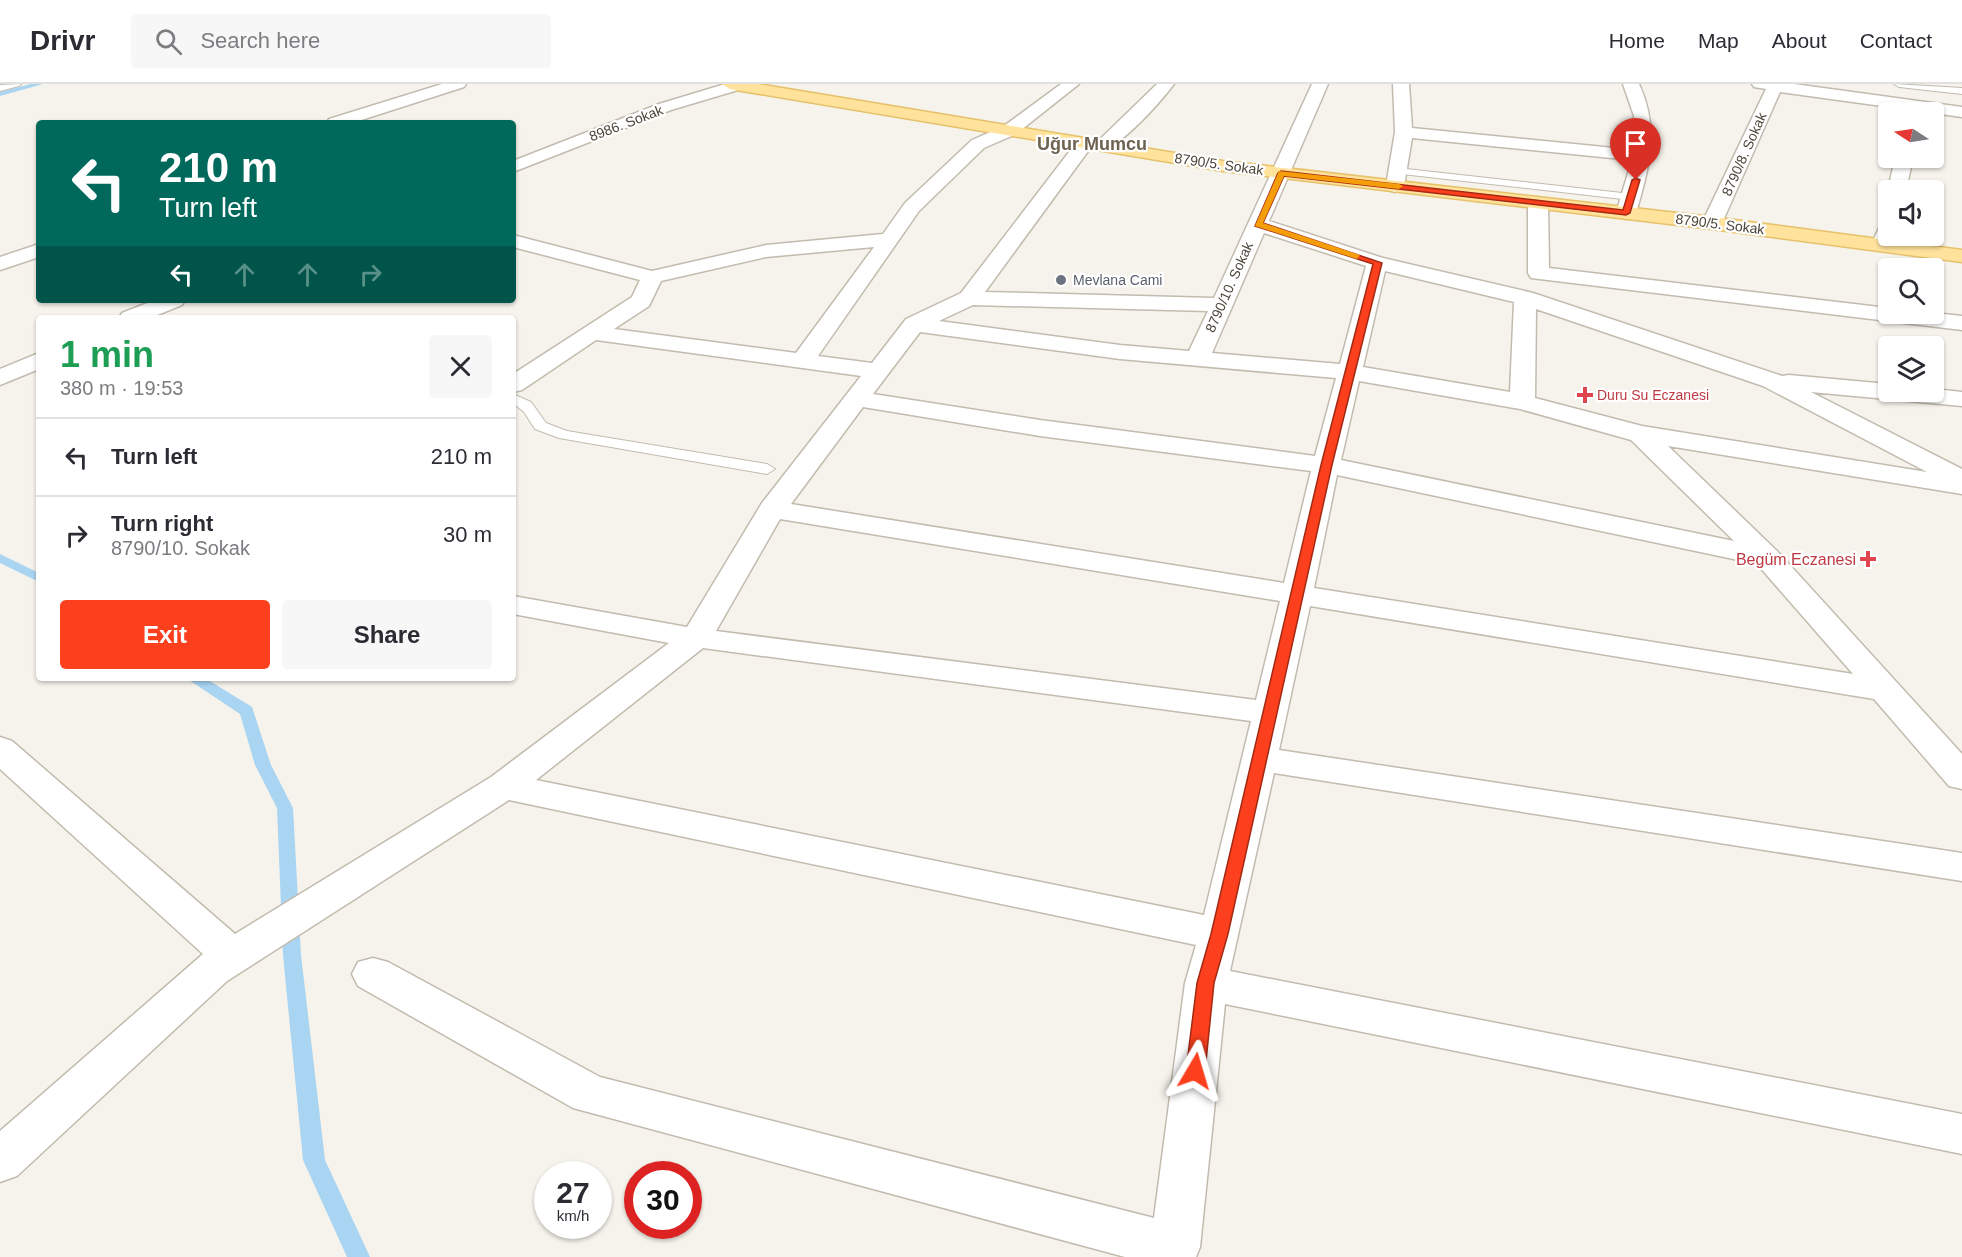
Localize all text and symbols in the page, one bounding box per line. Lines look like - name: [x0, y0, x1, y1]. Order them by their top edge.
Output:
- search box: [131, 14, 551, 68]
- text: Drivr: [30, 25, 95, 56]
- icon: search: [152, 25, 185, 58]
- text: Search here: [200, 28, 320, 53]
- text: Home: [1609, 29, 1665, 52]
- text: Map: [1698, 29, 1739, 52]
- text: About: [1772, 29, 1827, 52]
- text: Contact: [1860, 29, 1932, 52]
- street label: 8986. Sokak: [587, 101, 666, 144]
- north arrow: [1878, 102, 1944, 168]
- map controls: [1878, 102, 1944, 402]
- street label: 8790/8. Sokak: [1718, 109, 1770, 198]
- pin: [1610, 118, 1661, 180]
- icon: arrive: [1619, 127, 1652, 160]
- district label: Uğur Mumcu: [1037, 134, 1147, 154]
- icon: left: [60, 144, 138, 222]
- text: 210 m: [159, 144, 278, 191]
- street label: 8790/5. Sokak: [1174, 150, 1265, 178]
- button: sound: [1878, 180, 1944, 246]
- text: Turn left: [159, 193, 257, 223]
- street label: 8790/5. Sokak: [1675, 211, 1766, 238]
- street label: 8790/10. Sokak: [1202, 238, 1257, 335]
- icon: left: [165, 258, 198, 291]
- icon: ahead: [228, 258, 261, 291]
- icon: ahead: [291, 258, 324, 291]
- icon: right: [354, 258, 387, 291]
- button: search: [1878, 258, 1944, 324]
- place label: Mevlana Cami: [1073, 272, 1162, 288]
- marker: Mevlana Cami: [1054, 273, 1068, 287]
- text: 1 min: [60, 334, 154, 375]
- button: close: [429, 335, 492, 398]
- button: layers: [1878, 336, 1944, 402]
- text: 380 m · 19:53: [60, 377, 183, 399]
- place label: Duru Su Eczanesi: [1597, 387, 1709, 403]
- marker: Duru Su Eczanesi: [1578, 388, 1592, 402]
- icon: left: [60, 441, 93, 474]
- text: Turn left: [111, 444, 197, 469]
- text: 210 m: [431, 444, 492, 469]
- text: Turn right: [111, 511, 213, 536]
- icon: right: [60, 519, 93, 552]
- text: 30 m: [443, 522, 492, 547]
- text: 8790/10. Sokak: [111, 537, 250, 559]
- place label: Begüm Eczanesi: [1736, 551, 1856, 568]
- marker: Begüm Eczanesi: [1861, 552, 1875, 566]
- button: Exit: [60, 600, 270, 669]
- button: Share: [282, 600, 492, 669]
- position arrow: [1163, 1039, 1227, 1103]
- speed limit sign: 30: [624, 1161, 702, 1239]
- text: 27: [556, 1176, 590, 1209]
- text: km/h: [557, 1207, 589, 1224]

